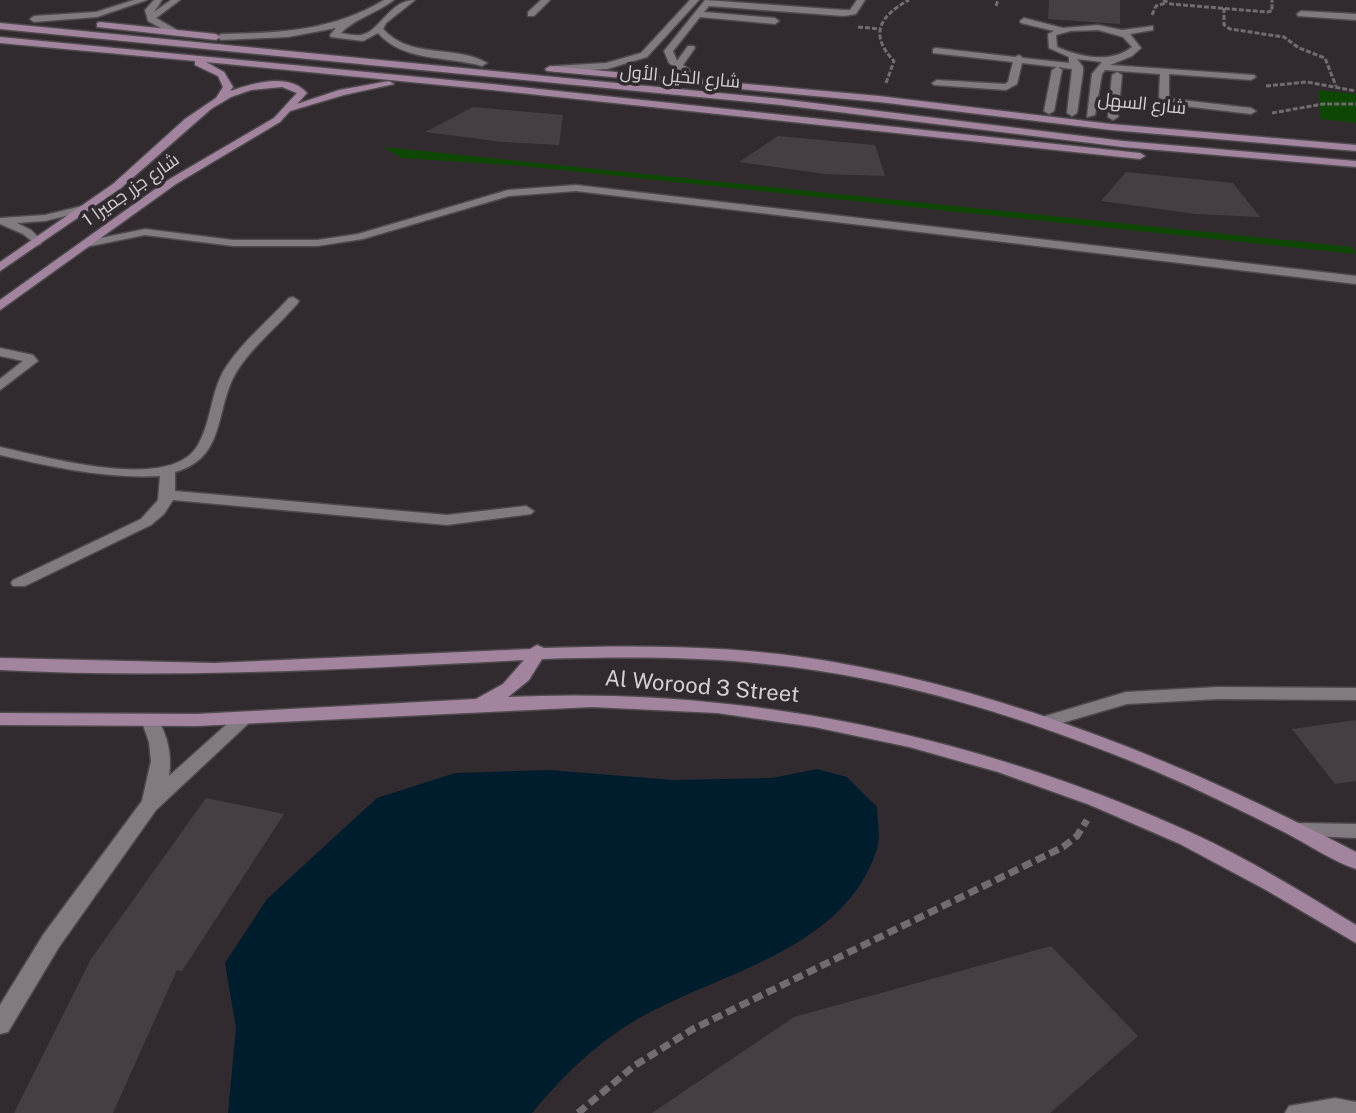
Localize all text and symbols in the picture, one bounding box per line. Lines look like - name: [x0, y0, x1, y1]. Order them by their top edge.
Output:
- street label: شارع الخيل الأول: [619, 61, 741, 93]
- street label: شارع السهل: [1097, 89, 1187, 119]
- street label: شارع جزر جميرا 1: [78, 149, 184, 231]
- street label: Al Worood 3 Street: [604, 665, 800, 709]

